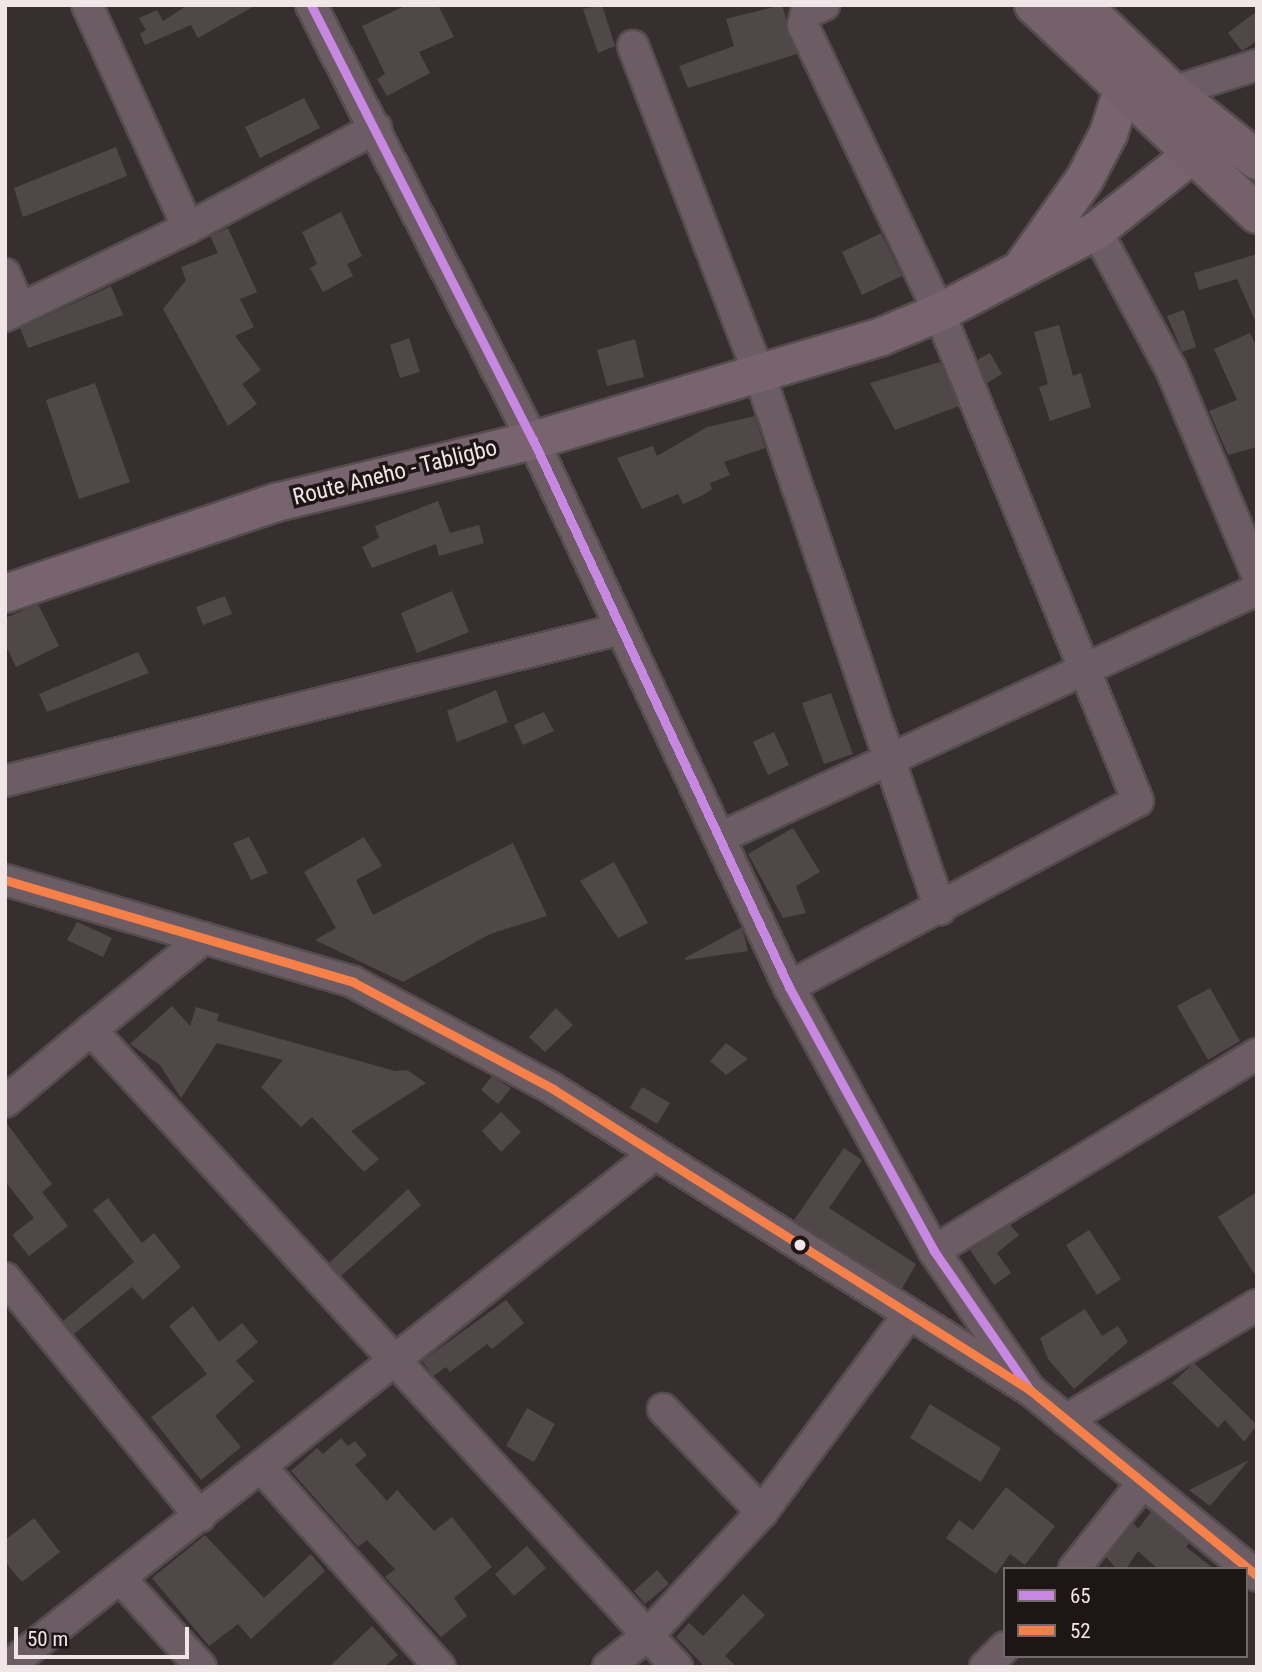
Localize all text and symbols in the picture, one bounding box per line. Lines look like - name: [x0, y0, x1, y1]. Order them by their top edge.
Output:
- street label: Route Aneho - Tabligbo: [290, 434, 500, 512]
- unlabelled marker: [793, 1238, 807, 1252]
- legend: [1003, 1567, 1248, 1658]
- text: 65: [1070, 1584, 1091, 1608]
- scale bar: [18, 1612, 192, 1656]
- text: 52: [1070, 1619, 1091, 1643]
- text: 50 m: [27, 1627, 68, 1651]

